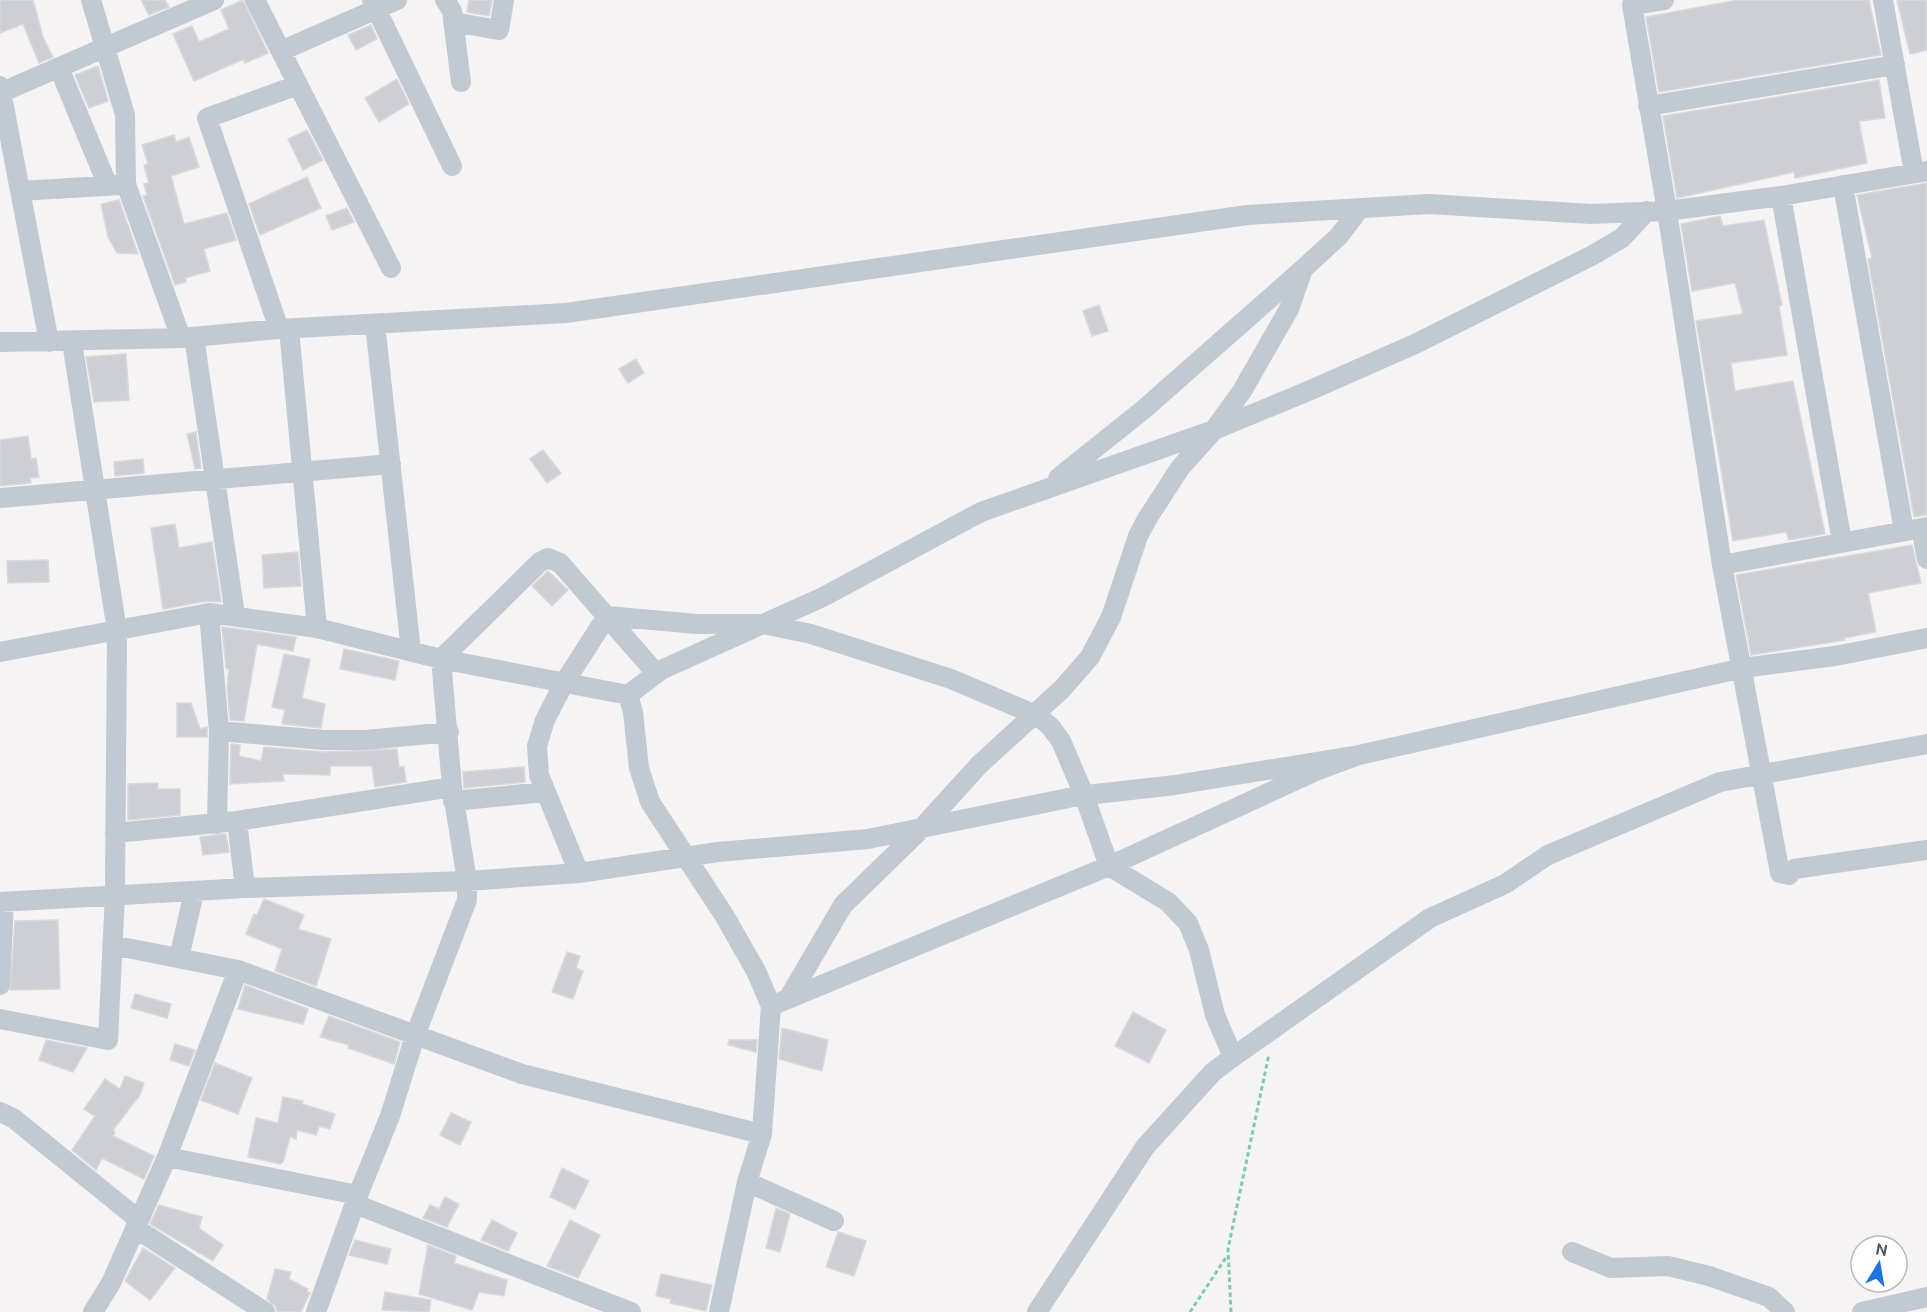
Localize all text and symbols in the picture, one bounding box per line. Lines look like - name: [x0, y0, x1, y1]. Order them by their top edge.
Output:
- north arrow: [1849, 1234, 1909, 1294]
- text: N: [1874, 1239, 1889, 1259]

